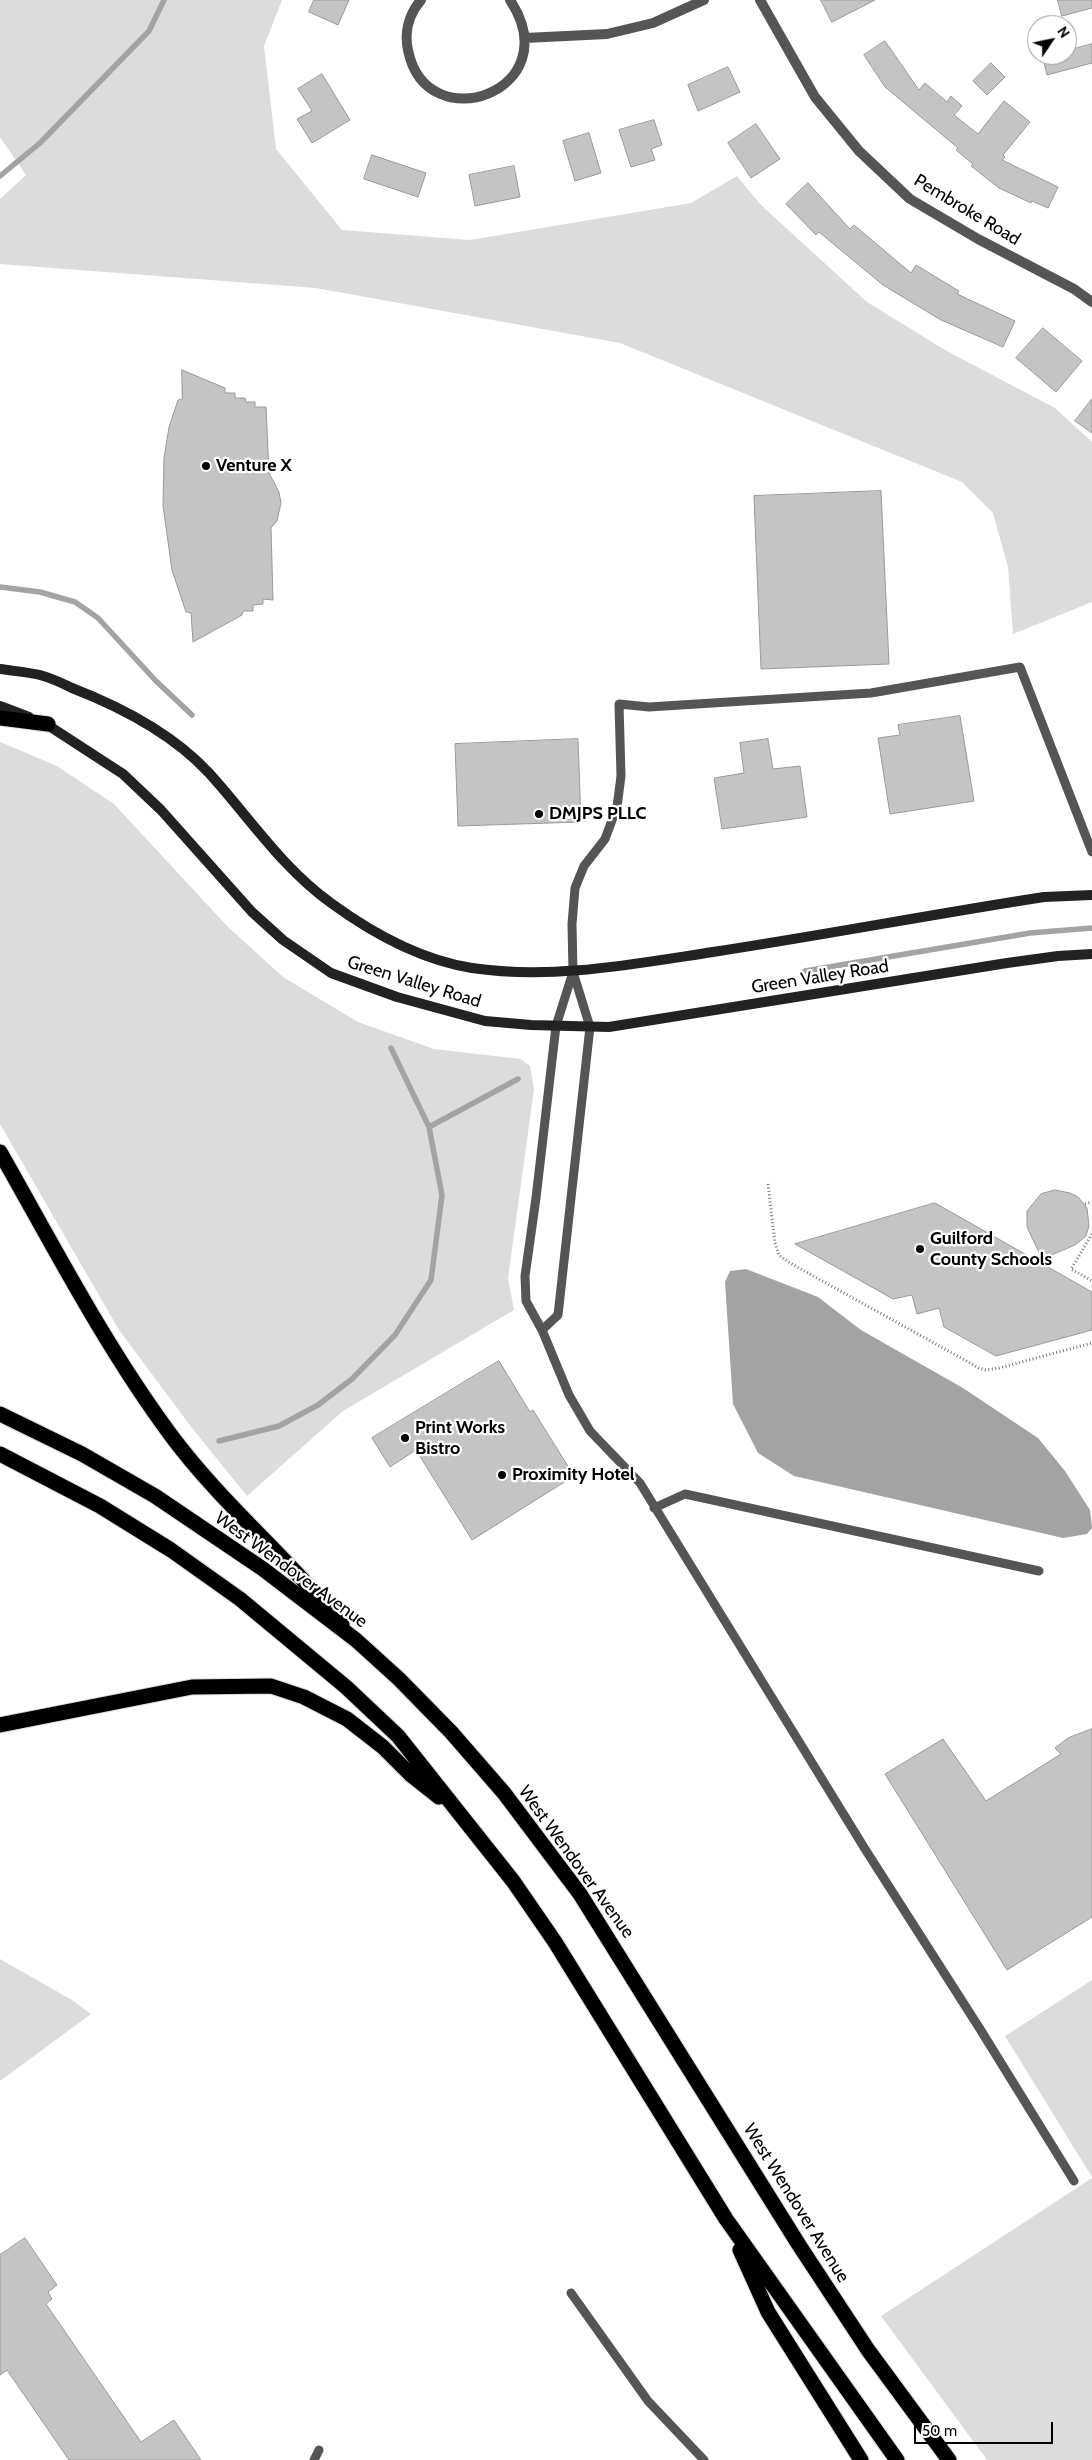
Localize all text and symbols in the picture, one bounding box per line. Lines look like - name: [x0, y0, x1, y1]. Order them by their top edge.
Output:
- north arrow: [1027, 15, 1077, 65]
- text: N: [1053, 23, 1074, 41]
- street label: Pembroke Road: [910, 170, 1024, 250]
- place label: Venture X: [216, 455, 292, 477]
- marker: Venture X: [200, 460, 212, 472]
- place label: DMJPS PLLC: [549, 803, 646, 825]
- marker: DMJPS PLLC: [533, 808, 545, 820]
- street label: Green Valley Road: [345, 951, 483, 1013]
- street label: Green Valley Road: [750, 955, 890, 999]
- place label: Guilford County Schools: [930, 1228, 1052, 1270]
- marker: Guilford County Schools: [914, 1243, 926, 1255]
- place label: Print Works Bistro: [415, 1417, 505, 1460]
- marker: Print Works Bistro: [399, 1432, 411, 1444]
- place label: Proximity Hotel: [512, 1464, 635, 1486]
- marker: Proximity Hotel: [496, 1469, 508, 1481]
- street label: West Wendover Avenue: [211, 1507, 371, 1633]
- street label: West Wendover Avenue: [513, 1782, 639, 1942]
- street label: West Wendover Avenue: [738, 2120, 854, 2286]
- scale bar: [917, 2412, 1056, 2444]
- text: 50 m: [922, 2422, 957, 2440]

